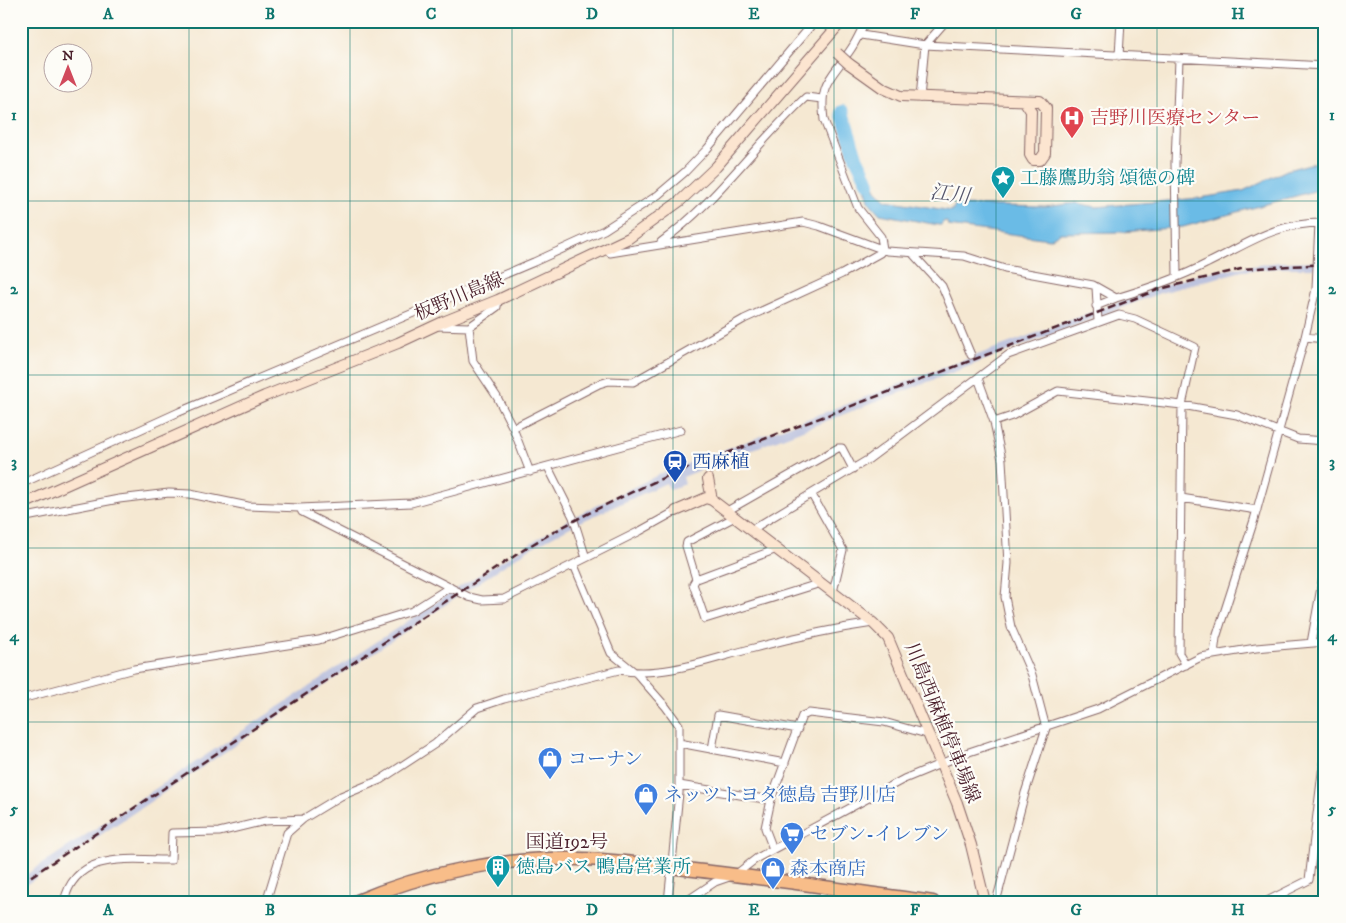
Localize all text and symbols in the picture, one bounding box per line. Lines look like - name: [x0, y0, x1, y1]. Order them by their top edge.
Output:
- text: A: [102, 4, 114, 24]
- text: B: [265, 4, 275, 24]
- text: C: [426, 4, 436, 24]
- text: D: [586, 4, 598, 24]
- text: E: [748, 4, 760, 24]
- text: F: [910, 4, 920, 24]
- text: G: [1070, 4, 1082, 24]
- text: H: [1231, 4, 1245, 24]
- north arrow: [42, 42, 92, 92]
- text: N: [62, 47, 74, 65]
- text: 1: [11, 105, 17, 125]
- hospital icon: 吉野川医療センター: [1059, 105, 1085, 139]
- text: 1: [1329, 105, 1335, 125]
- place label: 吉野川医療センター: [1090, 107, 1260, 130]
- place icon: 工藤鷹助翁 頌徳の碑: [990, 165, 1016, 199]
- place label: 工藤鷹助翁 頌徳の碑: [1020, 167, 1195, 190]
- water label: 江川: [929, 180, 973, 210]
- street label: 板野川島線: [411, 268, 507, 326]
- text: 2: [10, 279, 19, 299]
- text: 2: [1328, 279, 1337, 299]
- station icon: 西麻植: [662, 449, 688, 483]
- place label: 西麻植: [692, 451, 749, 474]
- text: 3: [11, 452, 17, 472]
- text: 3: [1329, 452, 1335, 472]
- text: 4: [8, 626, 19, 646]
- text: 4: [1326, 626, 1337, 646]
- street label: 川島西麻植停車場線: [899, 639, 985, 807]
- shop icon: コーナン: [537, 746, 563, 780]
- place label: コーナン: [568, 748, 643, 771]
- shop icon: ネッツトヨタ徳島 吉野川店: [633, 782, 659, 816]
- place label: ネッツトヨタ徳島 吉野川店: [664, 784, 896, 807]
- text: 5: [9, 799, 18, 819]
- text: 5: [1327, 799, 1336, 819]
- supermarket icon: セブン-イレブン: [779, 821, 805, 855]
- place label: セブン-イレブン: [810, 823, 949, 846]
- street label: 国道192号: [526, 831, 608, 854]
- building icon: 徳島バス 鴨島営業所: [485, 854, 511, 888]
- place label: 徳島バス 鴨島営業所: [516, 856, 691, 879]
- shop icon: 森本商店: [760, 856, 786, 890]
- place label: 森本商店: [790, 858, 866, 881]
- text: A: [102, 900, 114, 920]
- text: B: [265, 900, 275, 920]
- text: C: [426, 900, 436, 920]
- text: D: [586, 900, 598, 920]
- text: E: [748, 900, 760, 920]
- text: F: [910, 900, 920, 920]
- text: G: [1070, 900, 1082, 920]
- text: H: [1231, 900, 1245, 920]

